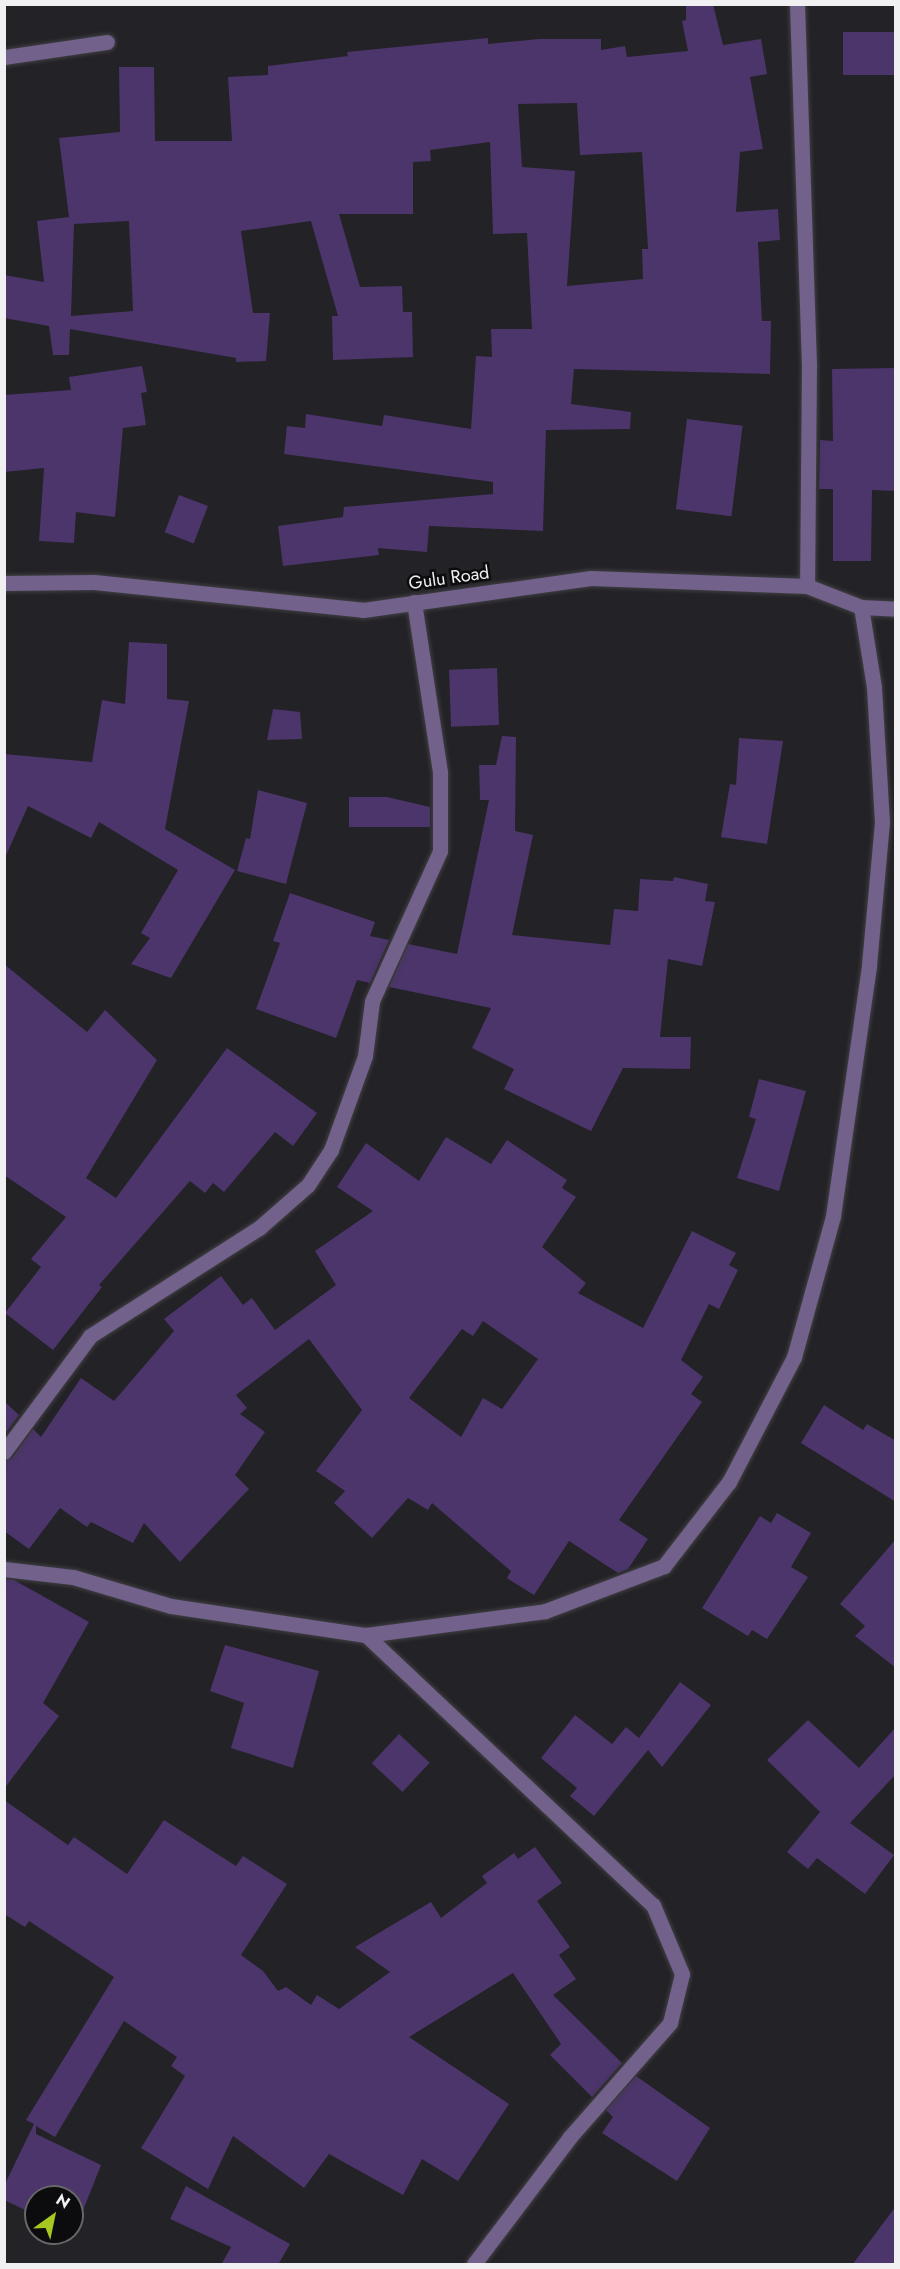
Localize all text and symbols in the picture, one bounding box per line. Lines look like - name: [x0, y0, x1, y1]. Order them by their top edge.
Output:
- street label: Gulu Road: [407, 562, 491, 594]
- north arrow: [24, 2185, 84, 2245]
- text: N: [51, 2188, 75, 2214]

